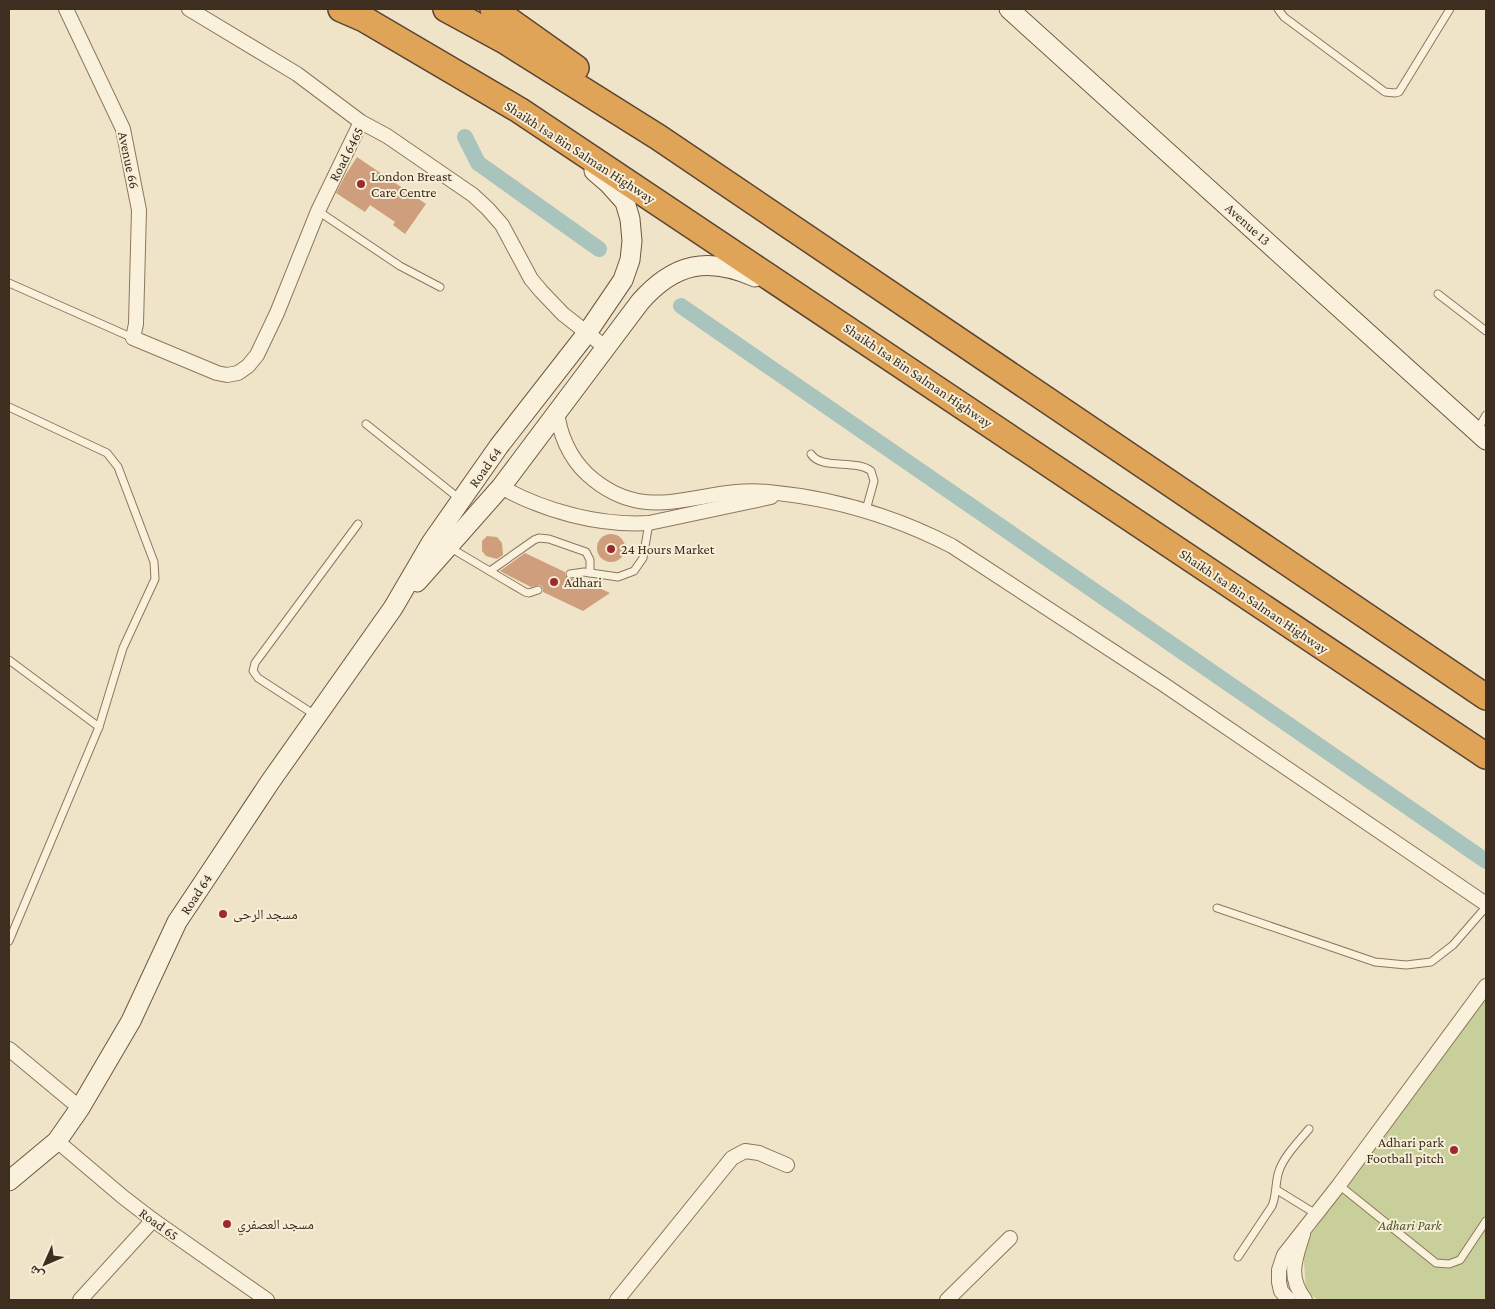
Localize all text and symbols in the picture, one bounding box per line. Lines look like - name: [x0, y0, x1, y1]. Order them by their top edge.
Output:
- street label: Shaikh Isa Bin Salman Highway: [502, 97, 659, 207]
- street label: Road 6465: [326, 124, 366, 184]
- street label: Avenue 66: [115, 130, 143, 190]
- place label: London Breast Care Centre: [371, 168, 452, 200]
- marker: London Breast Care Centre: [355, 178, 367, 190]
- street label: Avenue 13: [1222, 200, 1274, 248]
- street label: Shaikh Isa Bin Salman Highway: [841, 319, 996, 431]
- street label: Road 64: [465, 444, 505, 490]
- place label: 24 Hours Market: [621, 541, 715, 557]
- marker: 24 Hours Market: [605, 543, 617, 555]
- street label: Shaikh Isa Bin Salman Highway: [1177, 545, 1332, 657]
- place label: Adhari: [564, 574, 602, 590]
- marker: Adhari: [548, 576, 560, 588]
- street label: Road 64: [177, 871, 215, 917]
- place label: مسجد الرحى: [233, 906, 298, 923]
- marker: مسجد الرحى: [217, 908, 229, 920]
- place label: Adhari park Football pitch: [1366, 1134, 1444, 1166]
- marker: Adhari park Football pitch: [1448, 1144, 1460, 1156]
- street label: Road 65: [136, 1204, 182, 1244]
- place label: مسجد العصفري: [237, 1216, 314, 1236]
- park label: Adhari Park: [1377, 1217, 1443, 1233]
- marker: مسجد العصفري: [221, 1218, 233, 1230]
- north arrow: [20, 1239, 70, 1289]
- text: ش: [25, 1261, 47, 1284]

